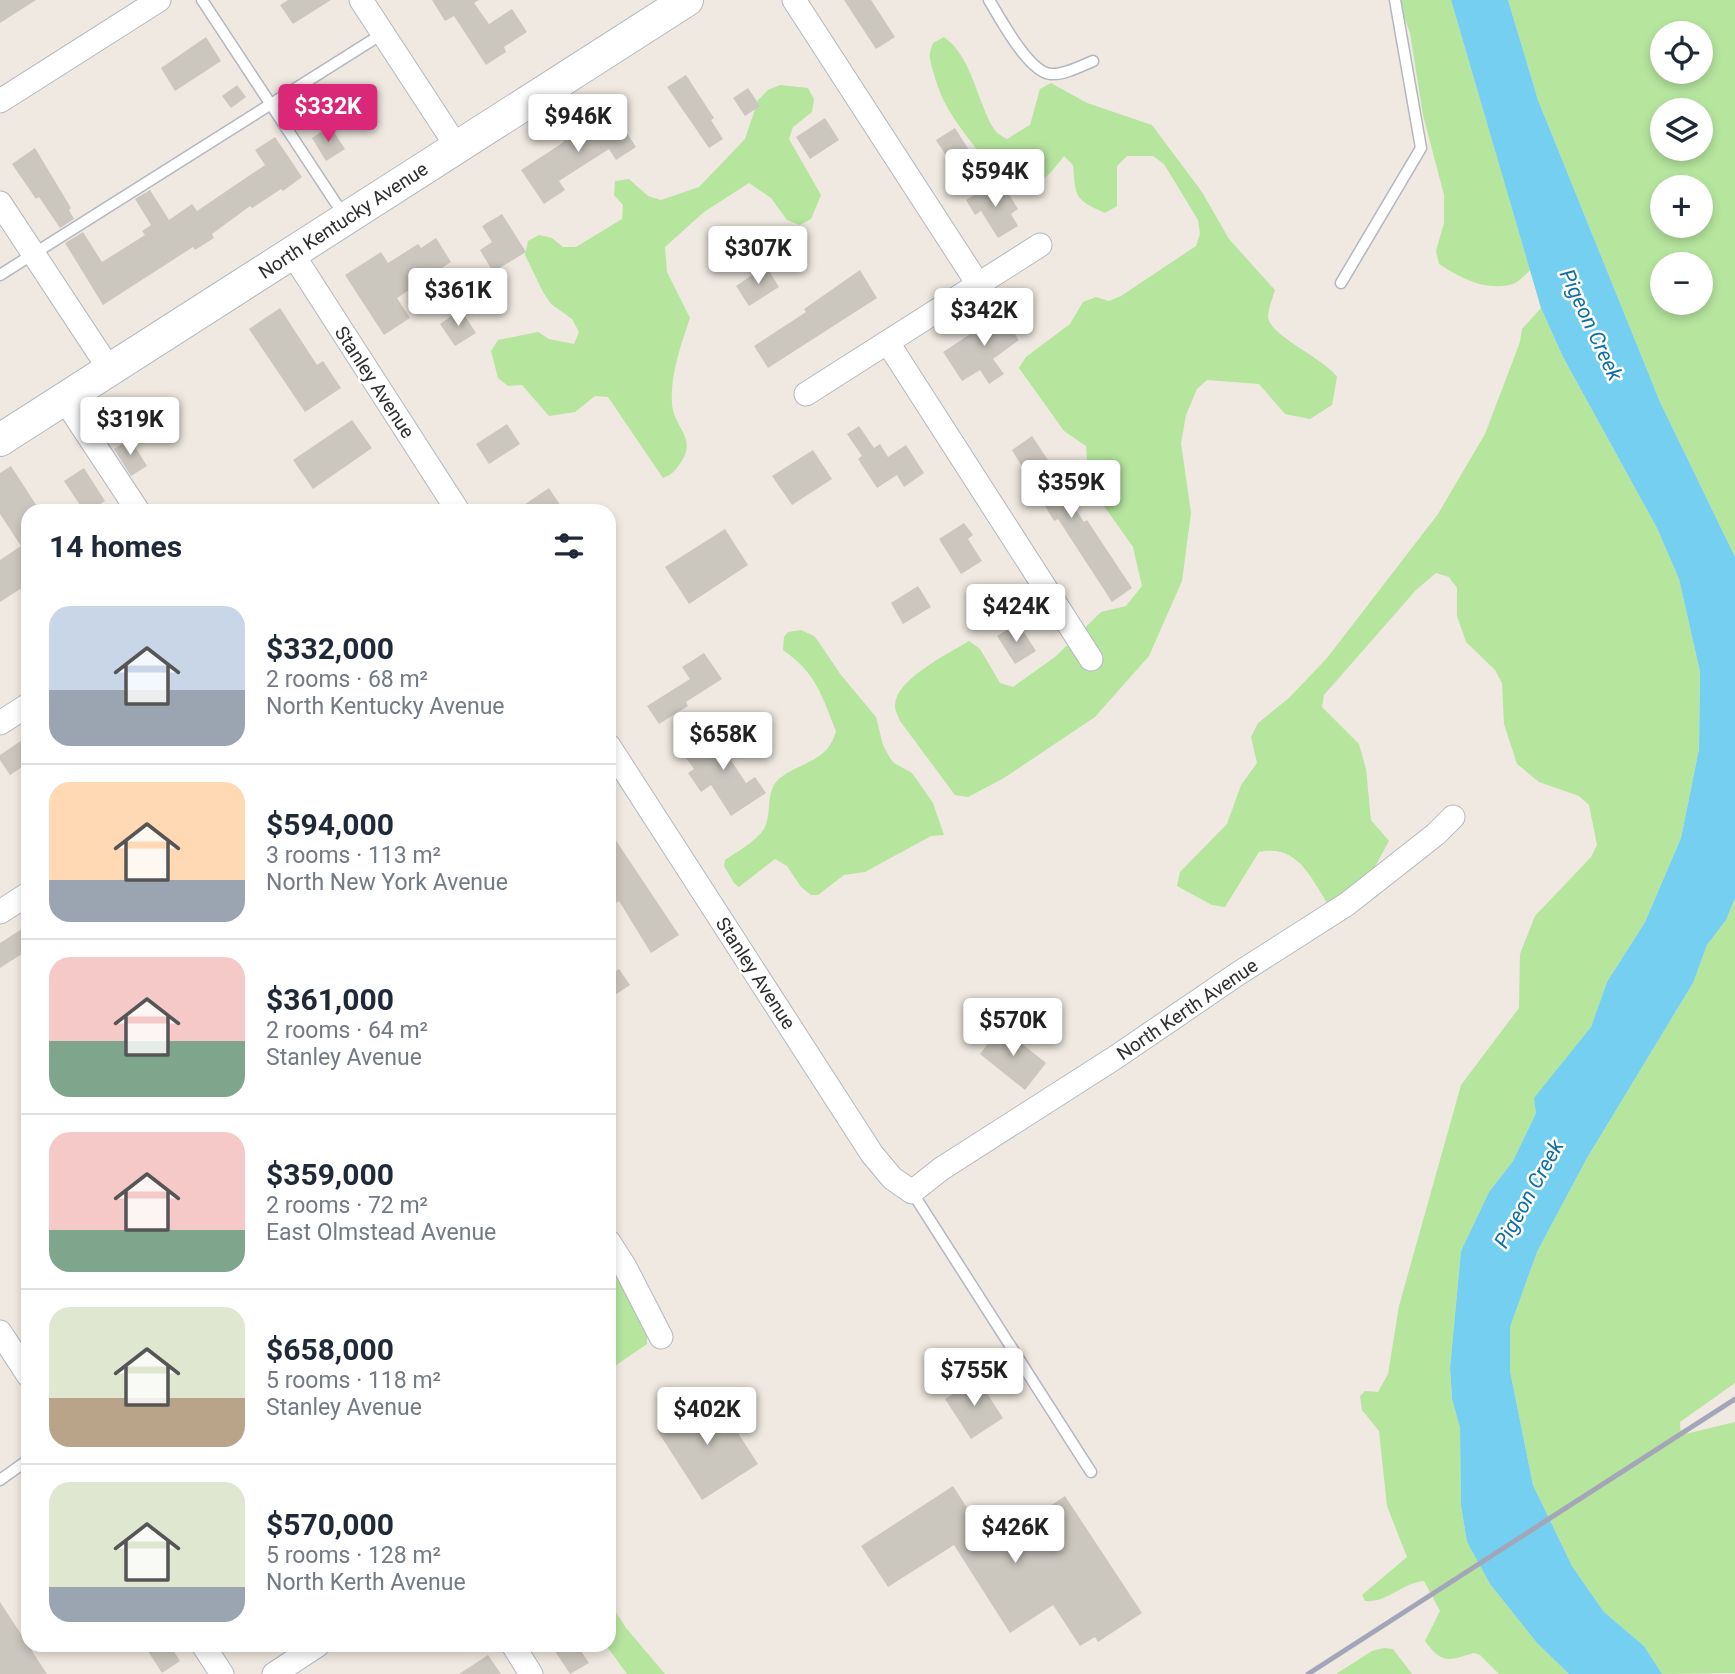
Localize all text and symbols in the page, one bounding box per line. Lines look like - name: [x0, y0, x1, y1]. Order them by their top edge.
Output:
- map controls: [1650, 21, 1713, 315]
- button: locate: [1650, 21, 1713, 84]
- pin: $332K: [279, 85, 377, 144]
- text: $332K: [294, 93, 362, 120]
- pin: $946K: [529, 94, 627, 154]
- button: layers: [1650, 98, 1713, 161]
- text: $946K: [544, 103, 612, 130]
- pin: $594K: [946, 150, 1044, 209]
- street label: North Kentucky Avenue: [254, 157, 432, 284]
- text: $594K: [961, 158, 1029, 185]
- button: +: [1650, 175, 1713, 238]
- pin: $307K: [709, 226, 807, 286]
- text: $307K: [724, 235, 792, 262]
- button: −: [1650, 252, 1713, 315]
- water label: Pigeon Creek: [1555, 266, 1628, 385]
- pin: $361K: [409, 268, 507, 328]
- text: $361K: [424, 277, 492, 304]
- pin: $342K: [935, 288, 1033, 348]
- text: $342K: [950, 297, 1018, 324]
- street label: Stanley Avenue: [330, 322, 419, 443]
- pin: $319K: [81, 398, 179, 457]
- text: $319K: [96, 406, 164, 433]
- pin: $359K: [1022, 461, 1120, 520]
- text: $359K: [1037, 469, 1105, 496]
- icon: filters: [550, 527, 588, 565]
- text: 14 homes: [49, 529, 182, 564]
- pin: $424K: [967, 584, 1065, 644]
- text: $424K: [982, 593, 1050, 620]
- text: $332,000: [266, 631, 394, 666]
- icon: home: [105, 634, 189, 718]
- text: 2 rooms · 68 m²: [266, 666, 428, 693]
- text: North Kentucky Avenue: [266, 693, 505, 720]
- pin: $658K: [674, 712, 772, 772]
- text: $658K: [689, 721, 757, 748]
- text: $594,000: [266, 807, 394, 842]
- icon: home: [105, 810, 189, 894]
- text: 3 rooms · 113 m²: [266, 842, 441, 869]
- text: North New York Avenue: [266, 869, 508, 896]
- street label: Stanley Avenue: [711, 913, 800, 1034]
- street label: North Kerth Avenue: [1113, 954, 1262, 1065]
- text: $361,000: [266, 982, 394, 1017]
- icon: home: [105, 985, 189, 1069]
- pin: $570K: [964, 998, 1062, 1058]
- text: $570K: [979, 1007, 1047, 1034]
- text: 2 rooms · 64 m²: [266, 1017, 428, 1044]
- text: Stanley Avenue: [266, 1044, 422, 1071]
- water label: Pigeon Creek: [1489, 1135, 1569, 1252]
- text: $359,000: [266, 1157, 394, 1192]
- icon: home: [105, 1160, 189, 1244]
- text: 2 rooms · 72 m²: [266, 1192, 428, 1219]
- text: East Olmstead Avenue: [266, 1219, 496, 1246]
- text: $658,000: [266, 1332, 394, 1367]
- icon: home: [105, 1335, 189, 1419]
- pin: $755K: [925, 1348, 1023, 1408]
- text: $755K: [940, 1357, 1008, 1384]
- text: 5 rooms · 118 m²: [266, 1367, 441, 1394]
- pin: $402K: [658, 1388, 756, 1447]
- text: Stanley Avenue: [266, 1394, 422, 1421]
- text: $402K: [673, 1396, 741, 1423]
- pin: $426K: [966, 1506, 1064, 1565]
- text: $570,000: [266, 1507, 394, 1542]
- icon: home: [105, 1510, 189, 1594]
- text: $426K: [981, 1514, 1049, 1541]
- text: 5 rooms · 128 m²: [266, 1542, 441, 1569]
- text: North Kerth Avenue: [266, 1569, 466, 1596]

